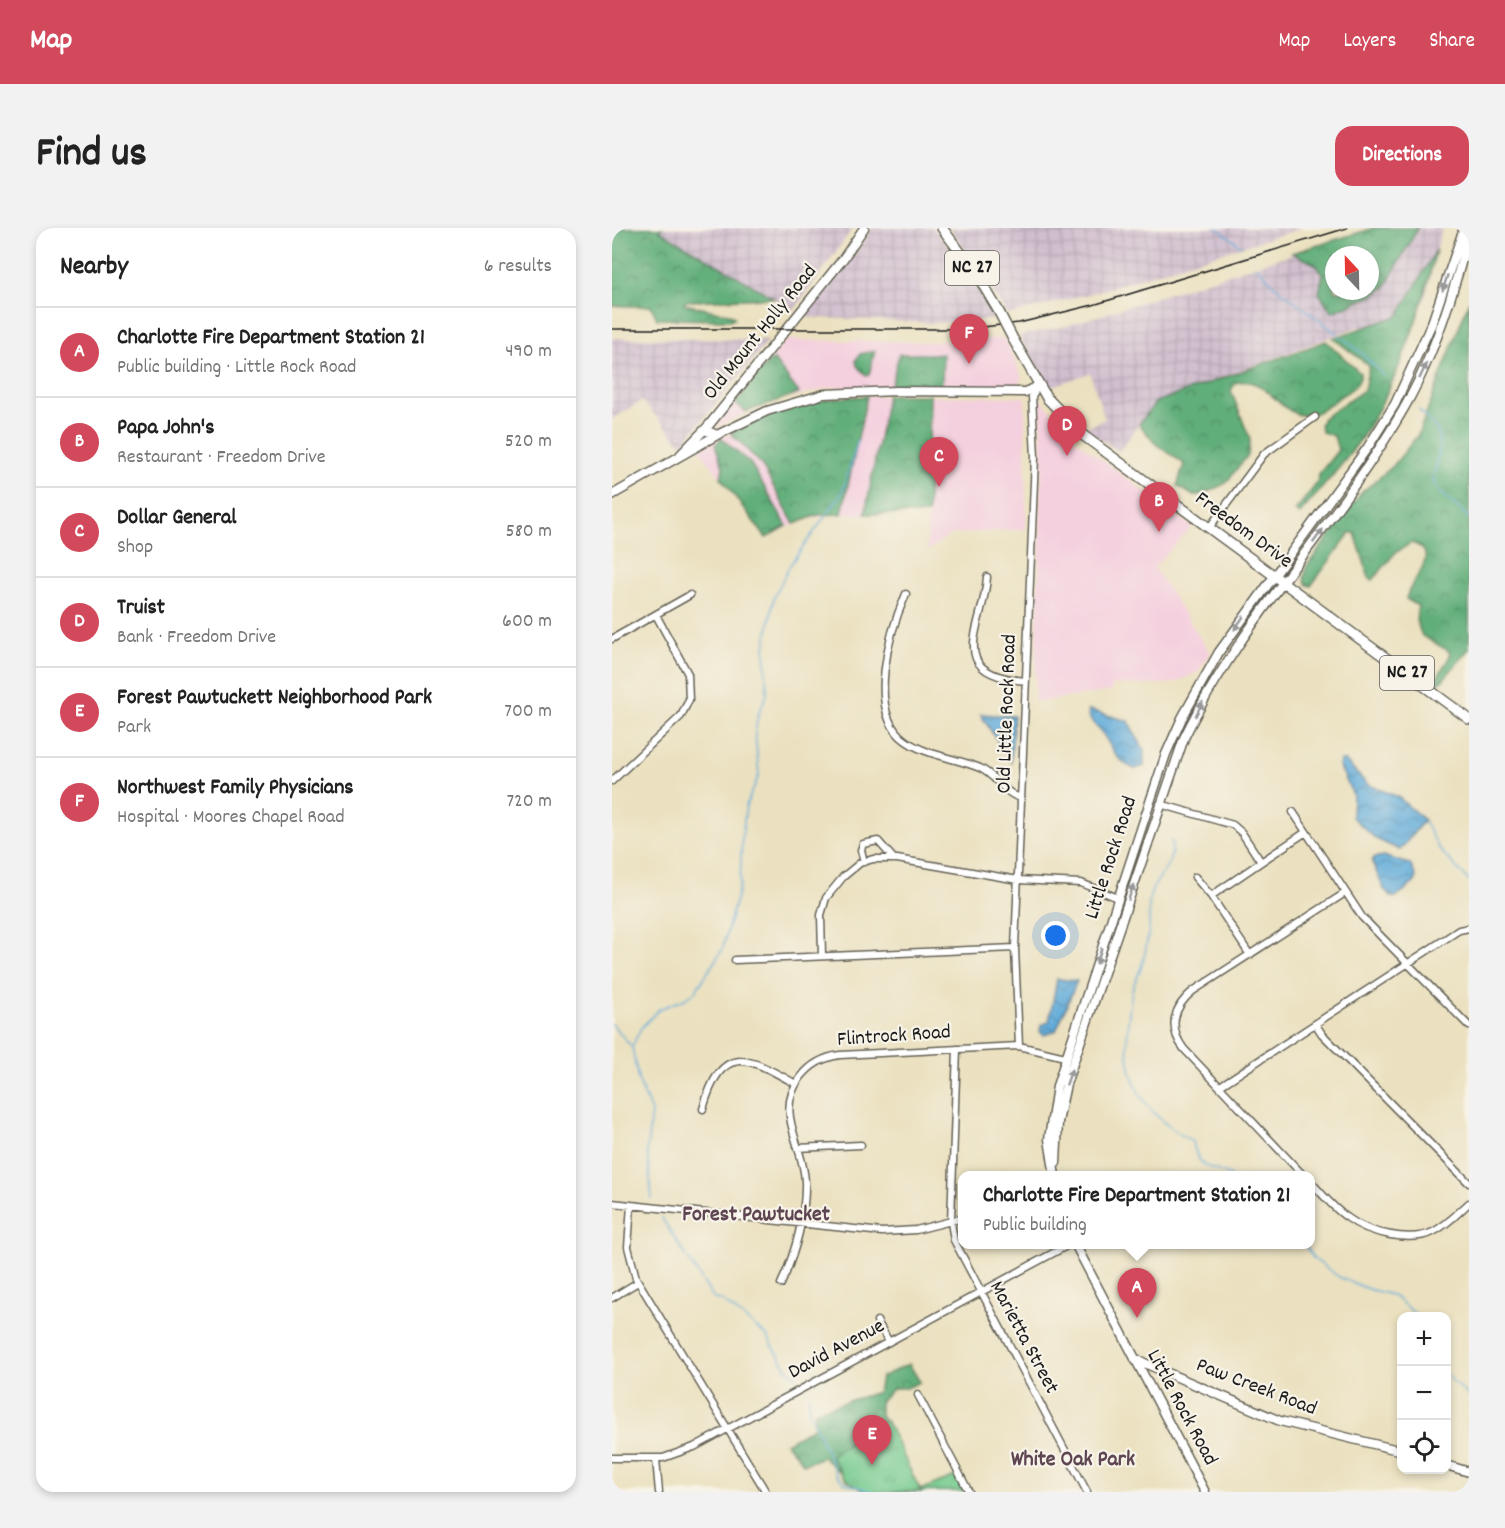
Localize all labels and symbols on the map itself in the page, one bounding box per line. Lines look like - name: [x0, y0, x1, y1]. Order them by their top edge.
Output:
- north arrow: [1325, 246, 1379, 300]
- road number: NC 27: [945, 251, 999, 285]
- street label: Old Mount Holly Road: [697, 259, 825, 407]
- one-way arrow: [1440, 274, 1449, 292]
- pin: F: [950, 314, 988, 364]
- one-way arrow: [1418, 363, 1427, 380]
- pin: D: [1048, 406, 1086, 456]
- pin: C: [920, 438, 958, 487]
- pin: B: [1140, 482, 1178, 532]
- street label: Freedom Drive: [1188, 485, 1298, 577]
- one-way arrow: [1312, 528, 1324, 544]
- one-way arrow: [1233, 614, 1245, 630]
- street label: Old Little Rock Road: [990, 634, 1026, 794]
- road number: NC 27: [1380, 656, 1434, 690]
- one-way arrow: [1193, 700, 1203, 718]
- street label: Little Rock Road: [1078, 793, 1146, 923]
- one-way arrow: [1127, 883, 1136, 901]
- your location: [1041, 921, 1070, 950]
- one-way arrow: [1094, 947, 1103, 965]
- street label: Flintrock Road: [836, 1018, 952, 1056]
- one-way arrow: [1065, 1067, 1075, 1085]
- district label: Forest Pawtucket: [682, 1200, 831, 1231]
- pin: A: [1118, 1268, 1156, 1318]
- street label: Marietta Street: [981, 1276, 1066, 1400]
- street label: David Avenue: [783, 1312, 891, 1388]
- street label: Little Rock Road: [1138, 1345, 1224, 1471]
- street label: Paw Creek Road: [1191, 1351, 1321, 1425]
- pin: E: [852, 1416, 892, 1465]
- district label: White Oak Park: [1011, 1445, 1135, 1476]

